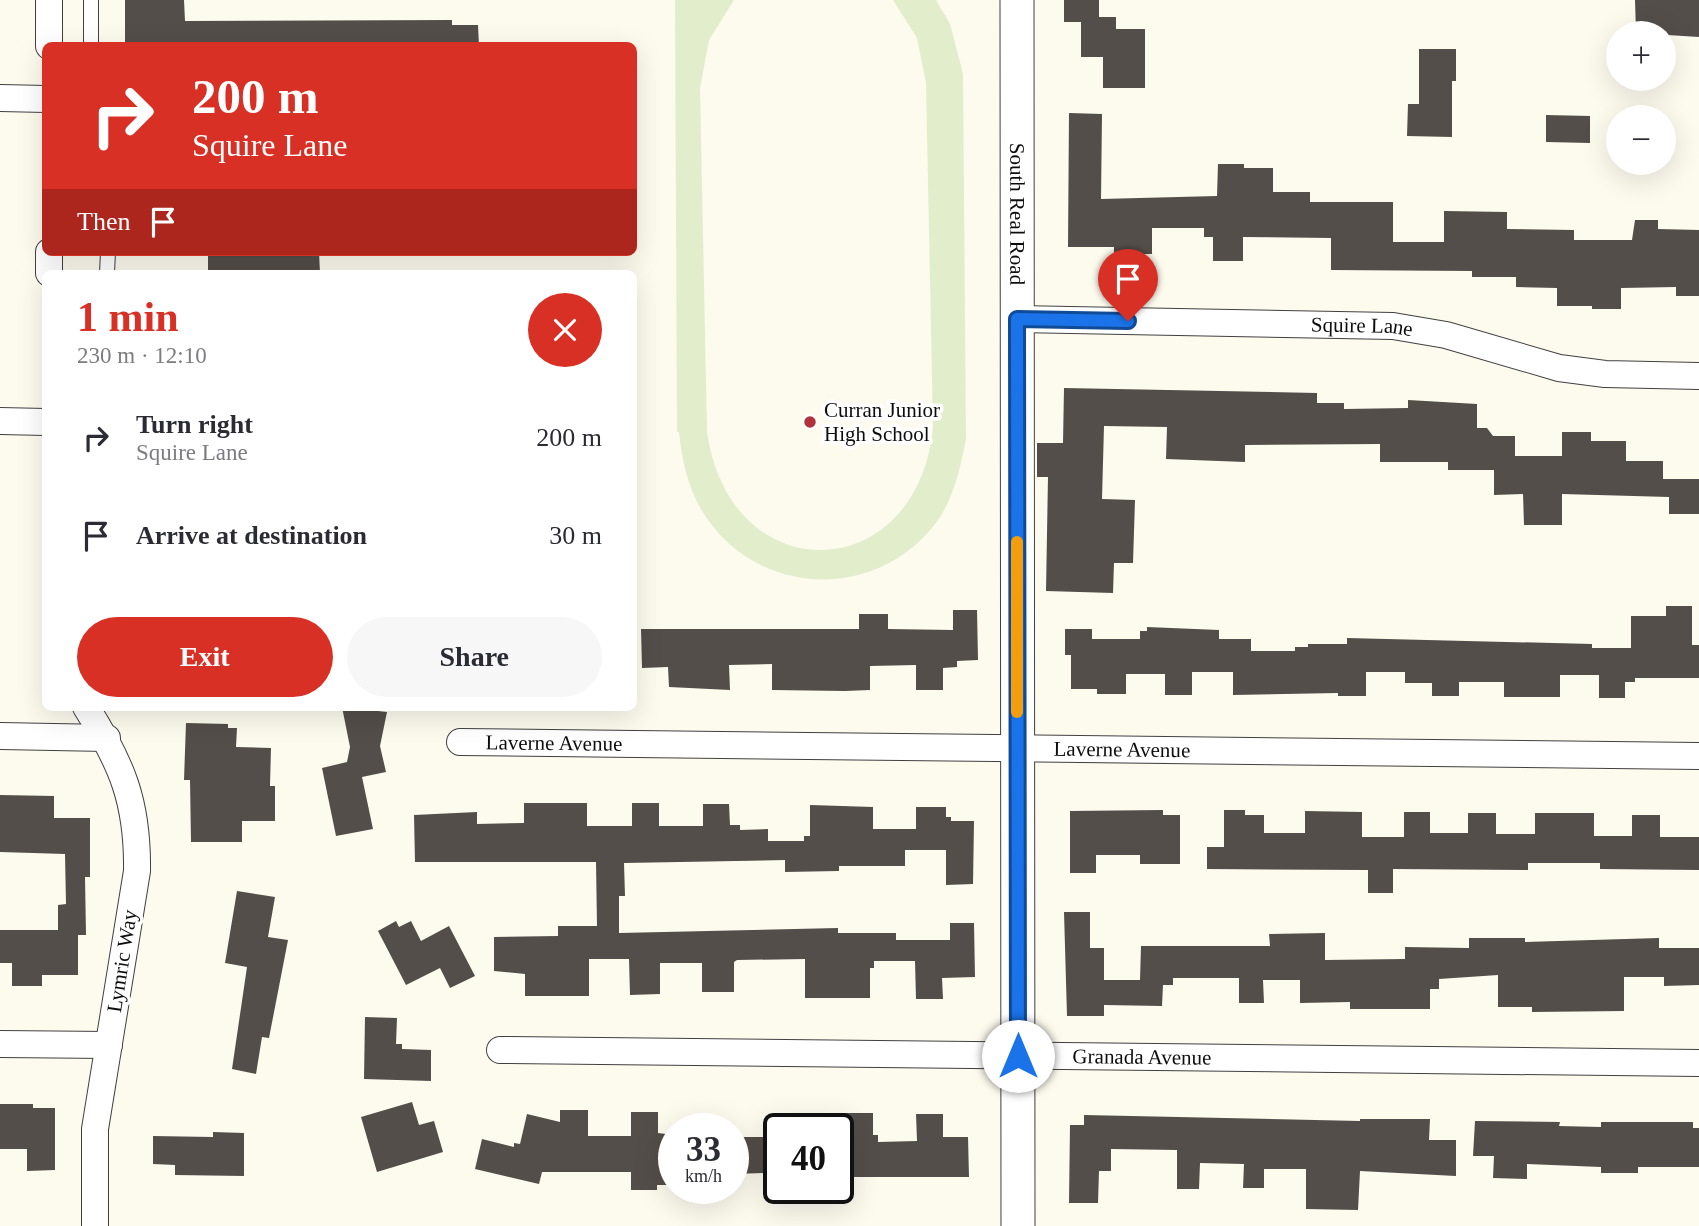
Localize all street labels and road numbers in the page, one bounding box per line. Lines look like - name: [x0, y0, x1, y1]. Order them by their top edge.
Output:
- street label: South Real Road: [1005, 143, 1029, 286]
- street label: Squire Lane: [1311, 312, 1415, 341]
- street label: Laverne Avenue: [486, 730, 622, 756]
- street label: Laverne Avenue: [1053, 737, 1190, 762]
- street label: Lymric Way: [102, 908, 142, 1014]
- street label: Granada Avenue: [1072, 1044, 1212, 1070]

